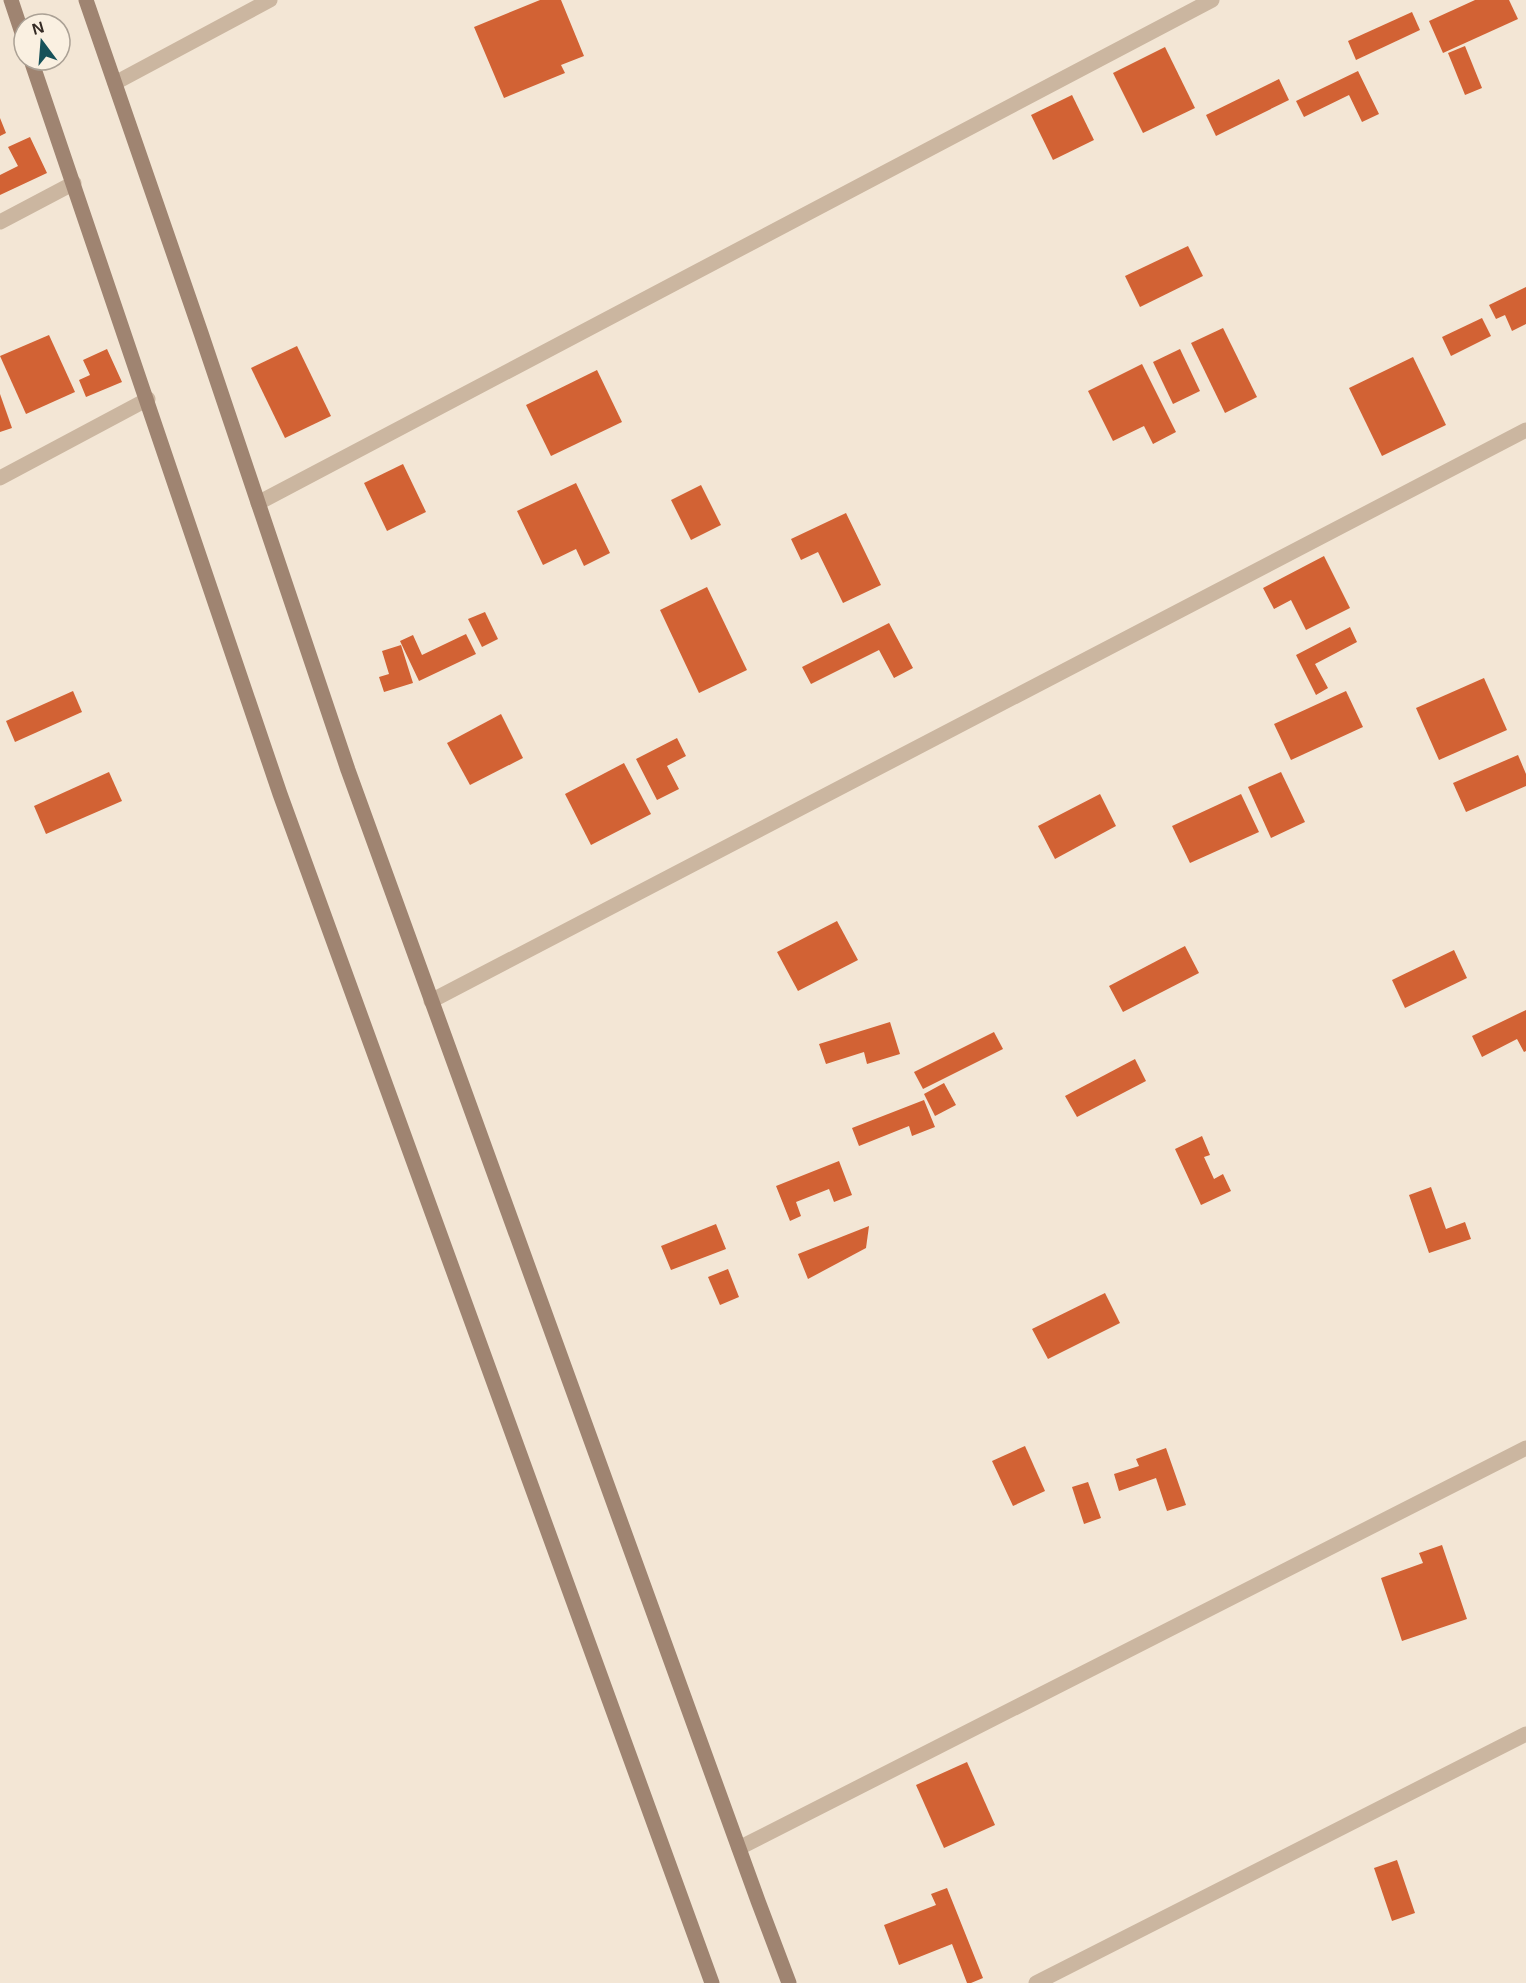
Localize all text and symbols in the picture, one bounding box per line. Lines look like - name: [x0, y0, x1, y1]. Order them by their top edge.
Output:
- north arrow: [12, 12, 72, 72]
- text: N: [30, 18, 46, 38]

